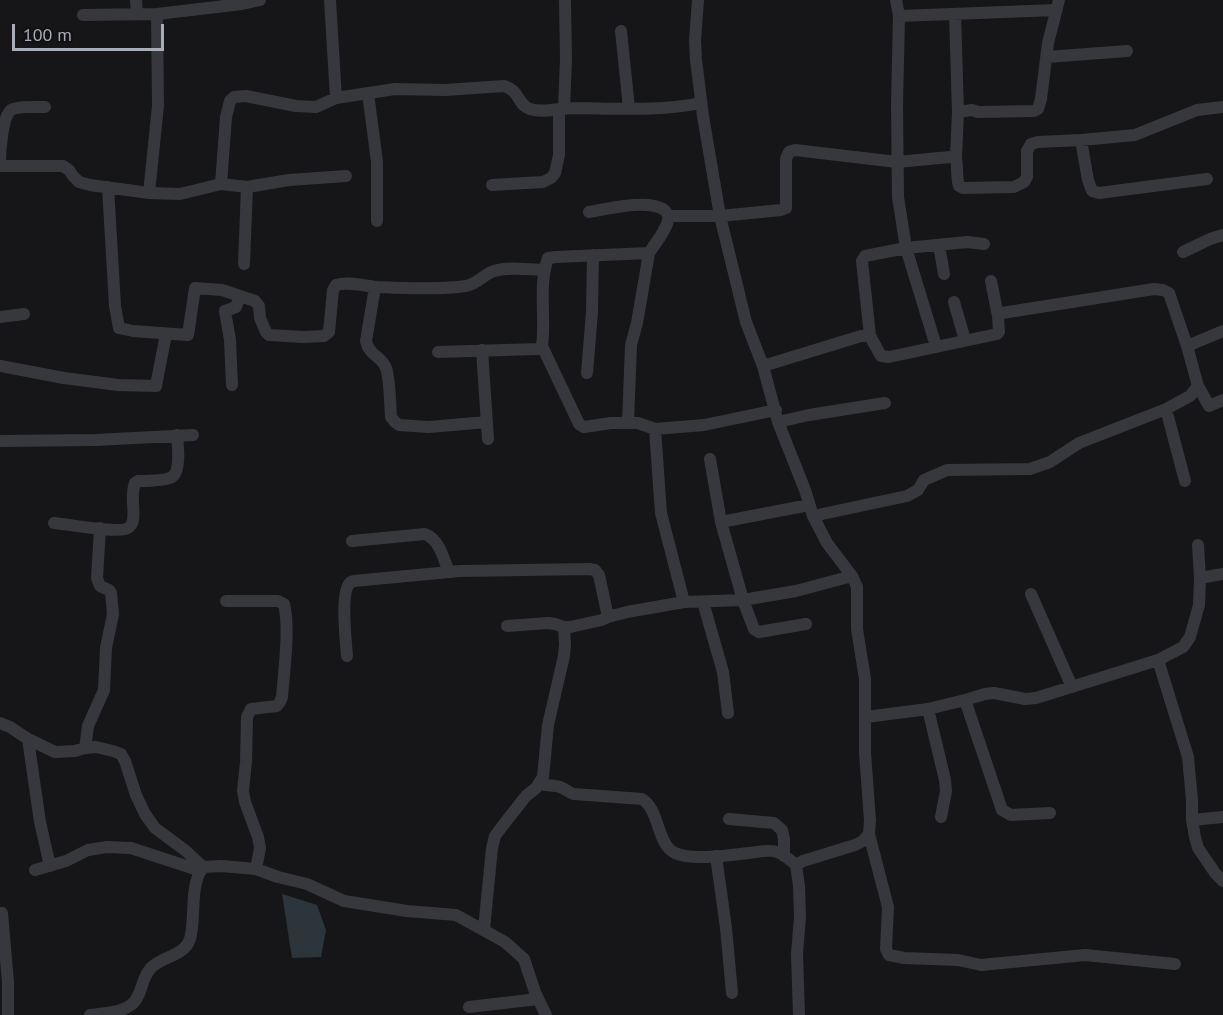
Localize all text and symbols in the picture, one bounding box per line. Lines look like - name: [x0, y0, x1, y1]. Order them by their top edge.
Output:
- scale bar: [15, 12, 166, 50]
- text: 100 m: [23, 23, 72, 46]

